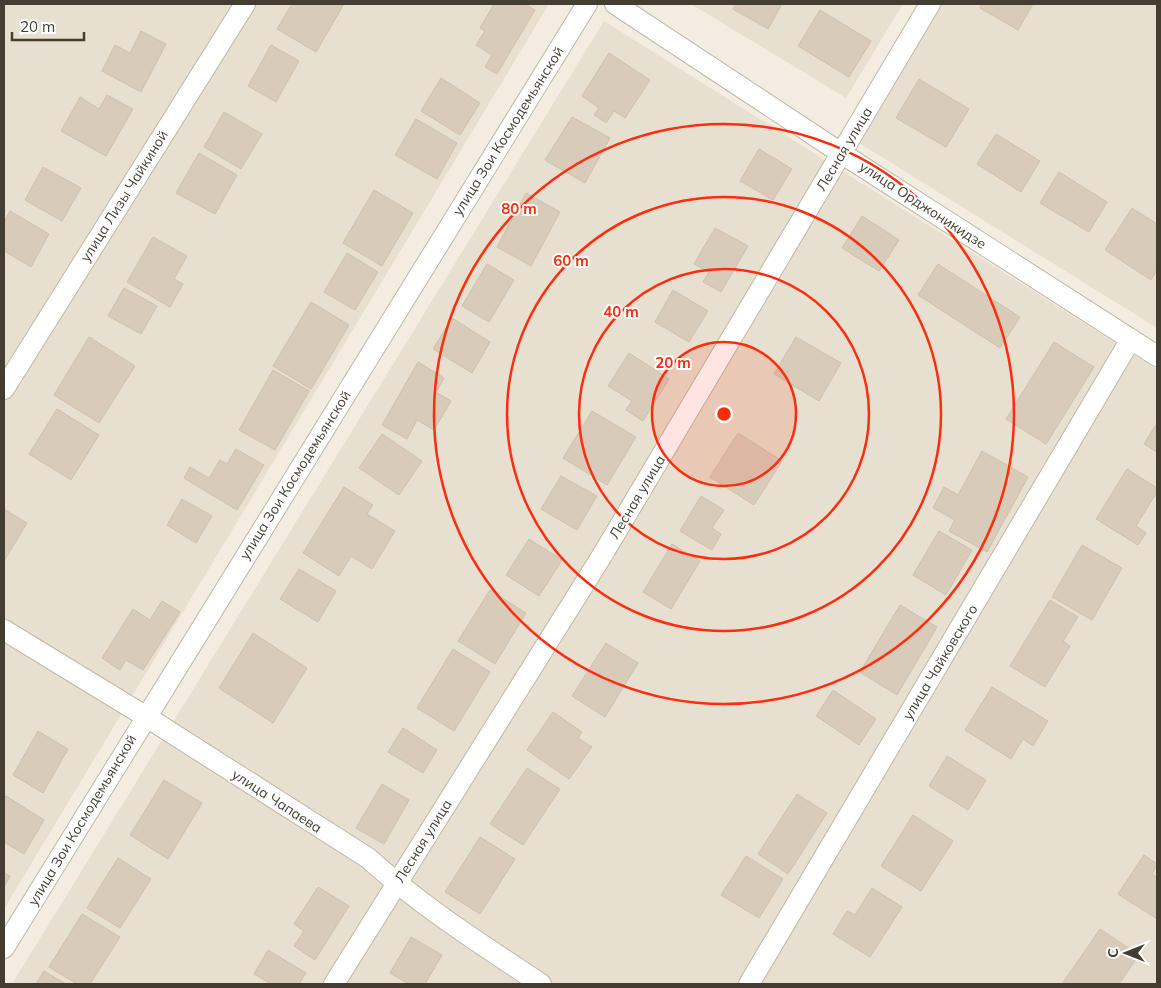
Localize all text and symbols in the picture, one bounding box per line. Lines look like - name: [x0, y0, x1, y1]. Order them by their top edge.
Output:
- scale bar: [12, 10, 85, 42]
- text: 20 m: [20, 17, 55, 36]
- street label: улица Зои Космодемьянской: [448, 43, 568, 219]
- street label: Лесная улица: [812, 104, 876, 194]
- street label: улица Лизы Чайкиной: [76, 127, 172, 265]
- street label: улица Орджоникидзе: [856, 157, 990, 253]
- text: 80 m: [501, 199, 537, 218]
- text: 60 m: [553, 251, 589, 270]
- text: 40 m: [603, 302, 639, 321]
- text: 20 m: [655, 353, 691, 372]
- street label: улица Зои Космодемьянской: [235, 387, 355, 563]
- centre of rings: [715, 405, 733, 423]
- street label: Лесная улица: [605, 452, 669, 542]
- street label: улица Чайковского: [898, 601, 982, 723]
- street label: улица Зои Космодемьянской: [24, 731, 140, 909]
- street label: улица Чапаева: [229, 765, 325, 837]
- street label: Лесная улица: [390, 796, 456, 886]
- north arrow: [1101, 928, 1151, 978]
- text: С: [1104, 948, 1122, 958]

